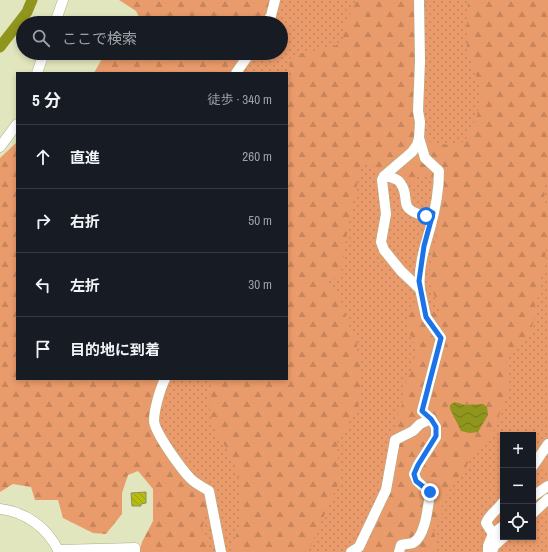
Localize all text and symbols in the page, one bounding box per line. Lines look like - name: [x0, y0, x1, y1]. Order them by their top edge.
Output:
- search box: [16, 16, 288, 60]
- icon: search: [30, 27, 52, 49]
- text: ここで検索: [62, 28, 137, 49]
- text: 5 分: [32, 88, 61, 111]
- text: 徒歩 · 340 m: [207, 91, 272, 108]
- icon: ahead: [32, 146, 54, 168]
- text: 直進: [70, 147, 100, 168]
- text: 260 m: [242, 148, 272, 165]
- route start: [417, 207, 435, 225]
- icon: right: [32, 210, 54, 232]
- text: 右折: [70, 211, 100, 232]
- text: 50 m: [248, 212, 272, 229]
- icon: left: [32, 274, 54, 296]
- text: 左折: [70, 275, 100, 296]
- text: 30 m: [248, 276, 272, 293]
- icon: arrive: [32, 338, 54, 360]
- text: 目的地に到着: [70, 339, 160, 360]
- map controls: [500, 432, 536, 540]
- button: +: [500, 432, 536, 468]
- button: −: [500, 468, 536, 504]
- route end: [421, 483, 439, 501]
- button: locate: [500, 504, 536, 540]

